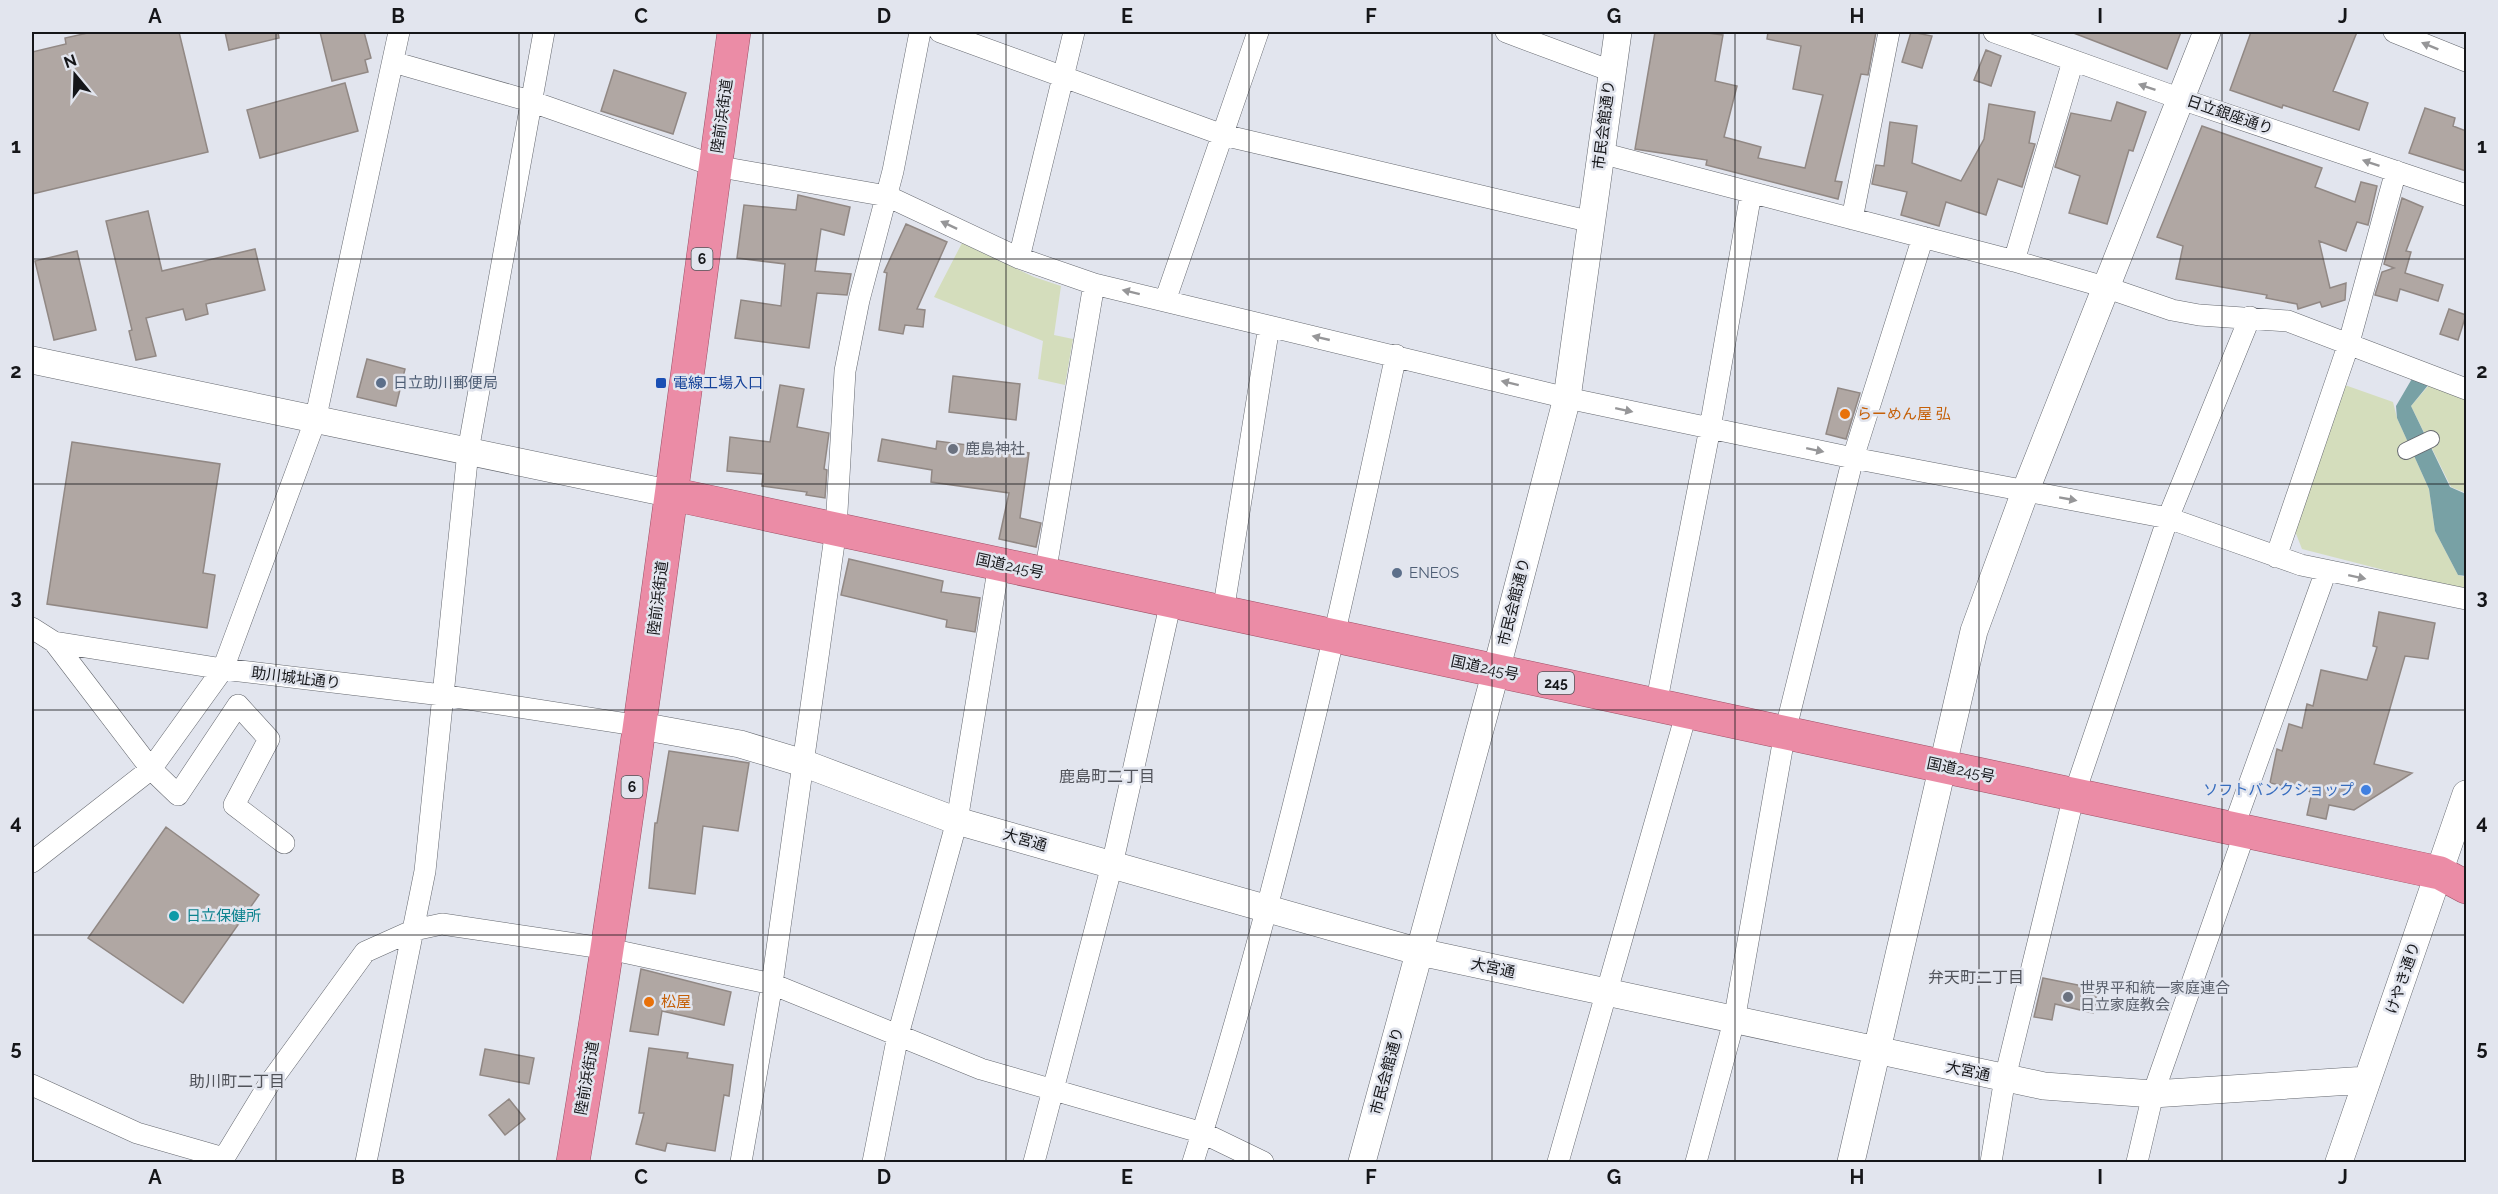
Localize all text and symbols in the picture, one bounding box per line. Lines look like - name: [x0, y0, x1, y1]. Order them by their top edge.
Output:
- text: A: [148, 4, 162, 28]
- text: B: [391, 4, 405, 28]
- text: C: [634, 4, 648, 28]
- text: D: [877, 4, 891, 28]
- text: E: [1121, 4, 1133, 28]
- text: F: [1365, 4, 1377, 28]
- text: G: [1607, 4, 1621, 28]
- text: H: [1850, 4, 1864, 28]
- text: I: [2097, 4, 2103, 28]
- text: J: [2338, 4, 2348, 28]
- one-way arrow: [2421, 41, 2439, 50]
- north arrow: [45, 45, 105, 105]
- text: N: [61, 50, 79, 72]
- street label: 陸前浜街道: [708, 78, 736, 154]
- street label: 市民会館通り: [1590, 79, 1618, 171]
- one-way arrow: [2138, 81, 2156, 91]
- street label: 日立銀座通り: [2185, 92, 2275, 138]
- text: 1: [11, 134, 21, 158]
- text: 1: [2477, 134, 2487, 158]
- one-way arrow: [2362, 157, 2380, 167]
- one-way arrow: [940, 220, 957, 229]
- road number: 6: [692, 248, 712, 270]
- one-way arrow: [1122, 287, 1140, 297]
- one-way arrow: [1312, 332, 1330, 342]
- text: 2: [10, 359, 22, 383]
- text: 2: [2476, 359, 2488, 383]
- place label: 日立助川郵便局: [393, 374, 498, 392]
- place label: 電線工場入口: [673, 374, 763, 392]
- marker: 日立助川郵便局: [374, 376, 388, 390]
- marker: 電線工場入口: [654, 376, 668, 390]
- one-way arrow: [1501, 378, 1520, 388]
- place label: らーめん屋 弘: [1857, 405, 1951, 423]
- one-way arrow: [1615, 406, 1634, 415]
- marker: らーめん屋 弘: [1838, 407, 1852, 421]
- place label: 鹿島神社: [965, 440, 1025, 458]
- marker: 鹿島神社: [946, 442, 960, 456]
- one-way arrow: [1806, 446, 1824, 456]
- one-way arrow: [2059, 495, 2078, 504]
- street label: 国道245号: [974, 550, 1046, 582]
- street label: 市民会館通り: [1494, 556, 1534, 648]
- street label: 陸前浜街道: [644, 560, 672, 636]
- place label: ENEOS: [1409, 564, 1459, 582]
- marker: ENEOS: [1390, 566, 1404, 580]
- one-way arrow: [2348, 573, 2367, 582]
- text: 3: [10, 585, 22, 609]
- text: 3: [2476, 585, 2488, 609]
- street label: 国道245号: [1449, 652, 1521, 684]
- street label: 助川城址通り: [250, 664, 342, 692]
- road number: 245: [1538, 672, 1574, 694]
- street label: 国道245号: [1925, 754, 1997, 786]
- district label: 鹿島町二丁目: [1059, 767, 1155, 786]
- road number: 6: [622, 776, 642, 798]
- place label: ソフトバンクショップ: [2203, 781, 2354, 799]
- marker: ソフトバンクショップ: [2359, 783, 2373, 797]
- text: 4: [10, 810, 22, 834]
- text: 4: [2476, 810, 2488, 834]
- street label: 大宮通: [1001, 825, 1049, 855]
- place label: 日立保健所: [186, 907, 261, 925]
- marker: 日立保健所: [167, 909, 181, 923]
- street label: けやき通り: [2382, 940, 2424, 1016]
- street label: 大宮通: [1469, 955, 1517, 981]
- district label: 弁天町二丁目: [1928, 968, 2024, 987]
- place label: 世界平和統一家庭連合 日立家庭教会: [2080, 979, 2230, 1014]
- marker: 世界平和統一家庭連合 日立家庭教会: [2061, 990, 2075, 1004]
- place label: 松屋: [661, 993, 691, 1011]
- marker: 松屋: [642, 995, 656, 1009]
- street label: 市民会館通り: [1367, 1025, 1407, 1117]
- text: 5: [10, 1036, 22, 1060]
- text: 5: [2476, 1036, 2488, 1060]
- street label: 陸前浜街道: [572, 1039, 602, 1117]
- street label: 大宮通: [1944, 1058, 1992, 1084]
- district label: 助川町二丁目: [189, 1072, 285, 1091]
- text: A: [148, 1165, 162, 1189]
- text: B: [391, 1165, 405, 1189]
- text: C: [634, 1165, 648, 1189]
- text: D: [877, 1165, 891, 1189]
- text: E: [1121, 1165, 1133, 1189]
- text: F: [1365, 1165, 1377, 1189]
- text: G: [1607, 1165, 1621, 1189]
- text: H: [1850, 1165, 1864, 1189]
- text: I: [2097, 1165, 2103, 1189]
- text: J: [2338, 1165, 2348, 1189]

